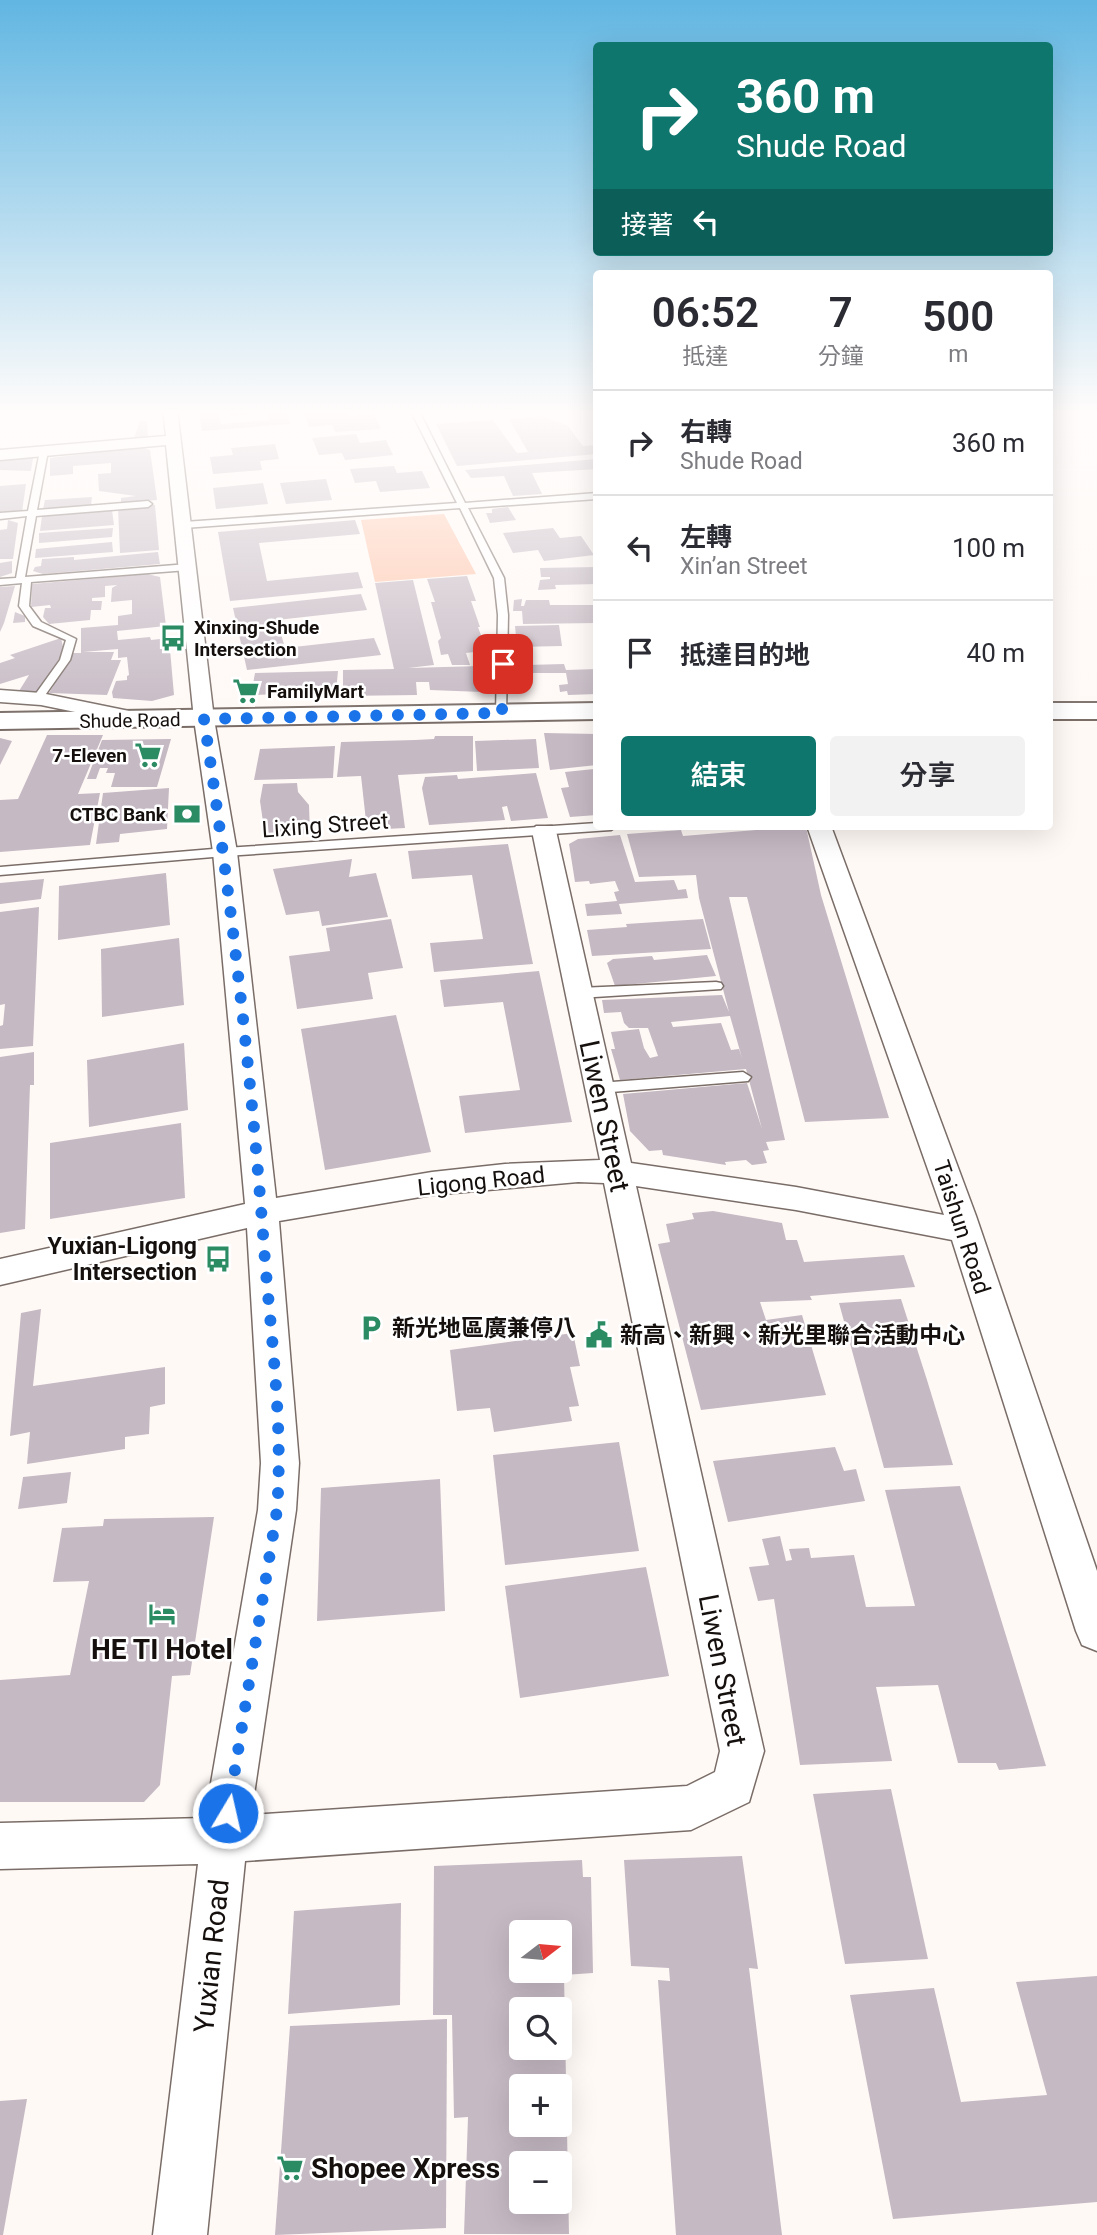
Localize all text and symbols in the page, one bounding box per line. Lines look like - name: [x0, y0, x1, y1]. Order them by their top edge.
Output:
- text: 360 m: [736, 68, 875, 125]
- icon: right: [621, 70, 712, 161]
- text: Shude Road: [736, 127, 907, 165]
- icon: left: [687, 203, 725, 241]
- text: 接著: [621, 210, 673, 240]
- text: 06:52: [652, 288, 759, 337]
- text: 7: [829, 288, 853, 337]
- text: 500: [922, 292, 994, 341]
- text: m: [948, 341, 968, 368]
- text: 抵達: [682, 343, 728, 370]
- text: 分鐘: [818, 343, 864, 370]
- text: 右轉: [680, 417, 732, 447]
- icon: right: [621, 424, 659, 462]
- text: 360 m: [952, 428, 1025, 458]
- text: Shude Road: [680, 448, 803, 475]
- text: 左轉: [680, 522, 732, 552]
- icon: left: [621, 529, 659, 567]
- text: 100 m: [952, 533, 1025, 563]
- text: Xin’an Street: [680, 553, 807, 580]
- place label: Xinxing-Shude Intersection: [194, 616, 319, 661]
- bus stop icon: Xinxing-Shude Intersection: [158, 623, 188, 653]
- pin: [473, 634, 533, 694]
- icon: arrive: [621, 634, 659, 672]
- text: 40 m: [967, 638, 1025, 668]
- text: 抵達目的地: [680, 640, 810, 670]
- icon: arrive: [484, 645, 522, 683]
- supermarket icon: FamilyMart: [231, 676, 261, 706]
- place label: FamilyMart: [267, 680, 365, 703]
- street label: Shude Road: [79, 708, 181, 733]
- button: 結束: [621, 736, 816, 816]
- button: 分享: [830, 736, 1025, 816]
- supermarket icon: 7-Eleven: [133, 740, 163, 770]
- place label: 7-Eleven: [52, 744, 127, 767]
- bank icon: CTBC Bank: [172, 799, 202, 829]
- place label: CTBC Bank: [70, 803, 167, 826]
- street label: Lixing Street: [261, 808, 389, 843]
- street label: Liwen Street: [572, 1037, 637, 1195]
- street label: Taishun Road: [927, 1157, 996, 1297]
- street label: Ligong Road: [416, 1161, 546, 1202]
- place label: Yuxian-Ligong Intersection: [48, 1233, 197, 1286]
- bus stop icon: Yuxian-Ligong Intersection: [203, 1244, 233, 1274]
- parking icon: 新光地區廣兼停八: [356, 1313, 386, 1343]
- place label: 新光地區廣兼停八: [392, 1315, 576, 1342]
- public building icon: 新高、新興、新光里聯合活動中心: [584, 1320, 614, 1350]
- place label: 新高、新興、新光里聯合活動中心: [620, 1322, 965, 1349]
- street label: Liwen Street: [692, 1591, 753, 1749]
- hotel icon: HE TI Hotel: [147, 1599, 177, 1629]
- place label: HE TI Hotel: [91, 1633, 233, 1666]
- position arrow: [191, 1776, 265, 1850]
- street label: Yuxian Road: [187, 1878, 236, 2035]
- north arrow: [509, 1920, 572, 1983]
- map controls: [509, 1920, 572, 2214]
- button: search: [509, 1997, 572, 2060]
- button: +: [509, 2074, 572, 2137]
- button: −: [509, 2151, 572, 2214]
- place label: Shopee Xpress: [311, 2152, 500, 2185]
- supermarket icon: Shopee Xpress: [275, 2153, 305, 2183]

